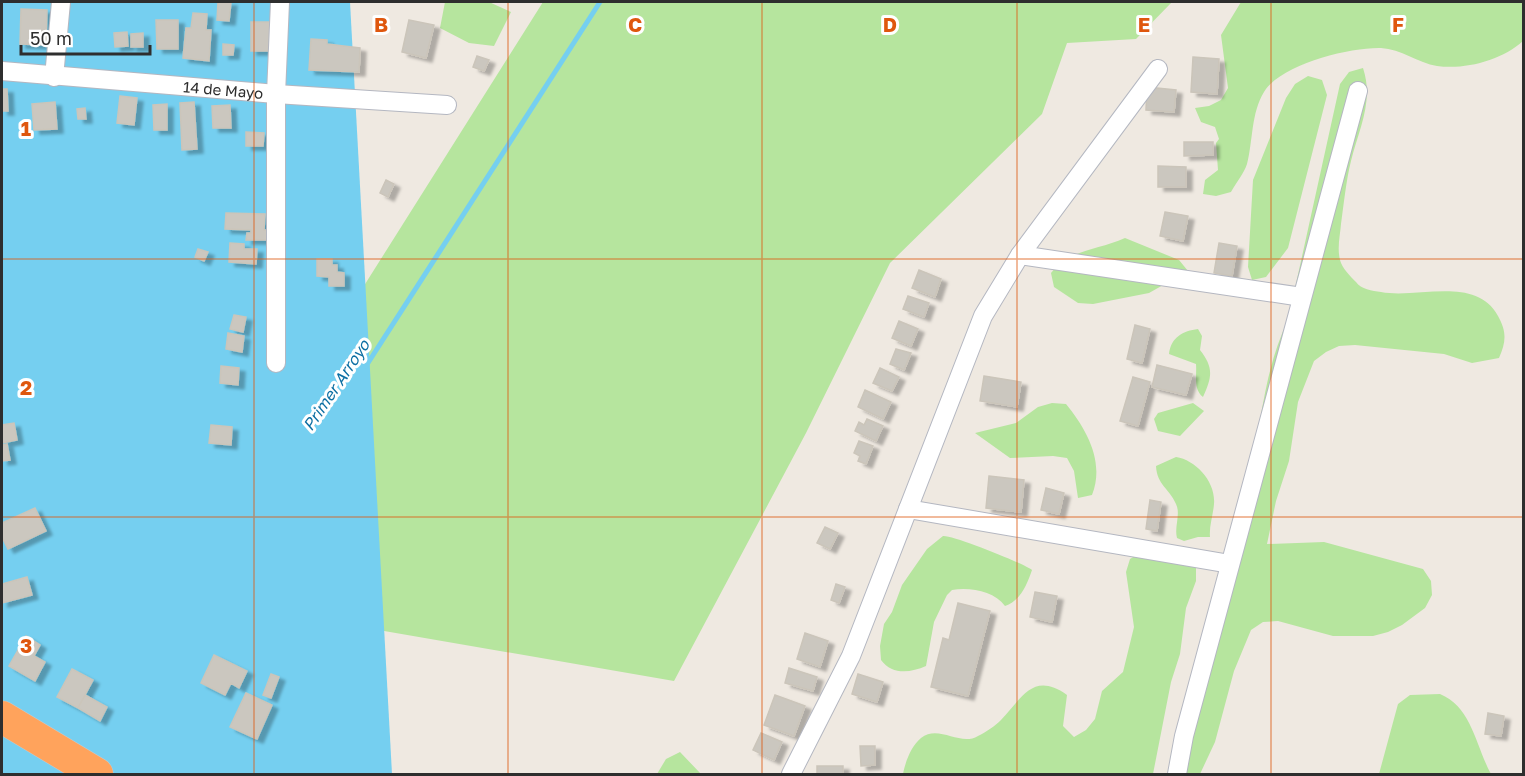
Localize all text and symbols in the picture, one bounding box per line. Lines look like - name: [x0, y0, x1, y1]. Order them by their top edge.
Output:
- text: B: [374, 12, 388, 36]
- text: C: [628, 12, 642, 36]
- text: D: [883, 12, 897, 36]
- text: E: [1138, 12, 1150, 36]
- text: F: [1392, 12, 1404, 36]
- scale bar: [21, 18, 150, 56]
- text: 50 m: [30, 27, 72, 49]
- street label: 14 de Mayo: [183, 77, 264, 102]
- text: 1: [21, 116, 31, 140]
- water label: Primer Arroyo: [298, 335, 374, 434]
- text: 2: [20, 375, 32, 399]
- text: 3: [20, 633, 32, 657]

